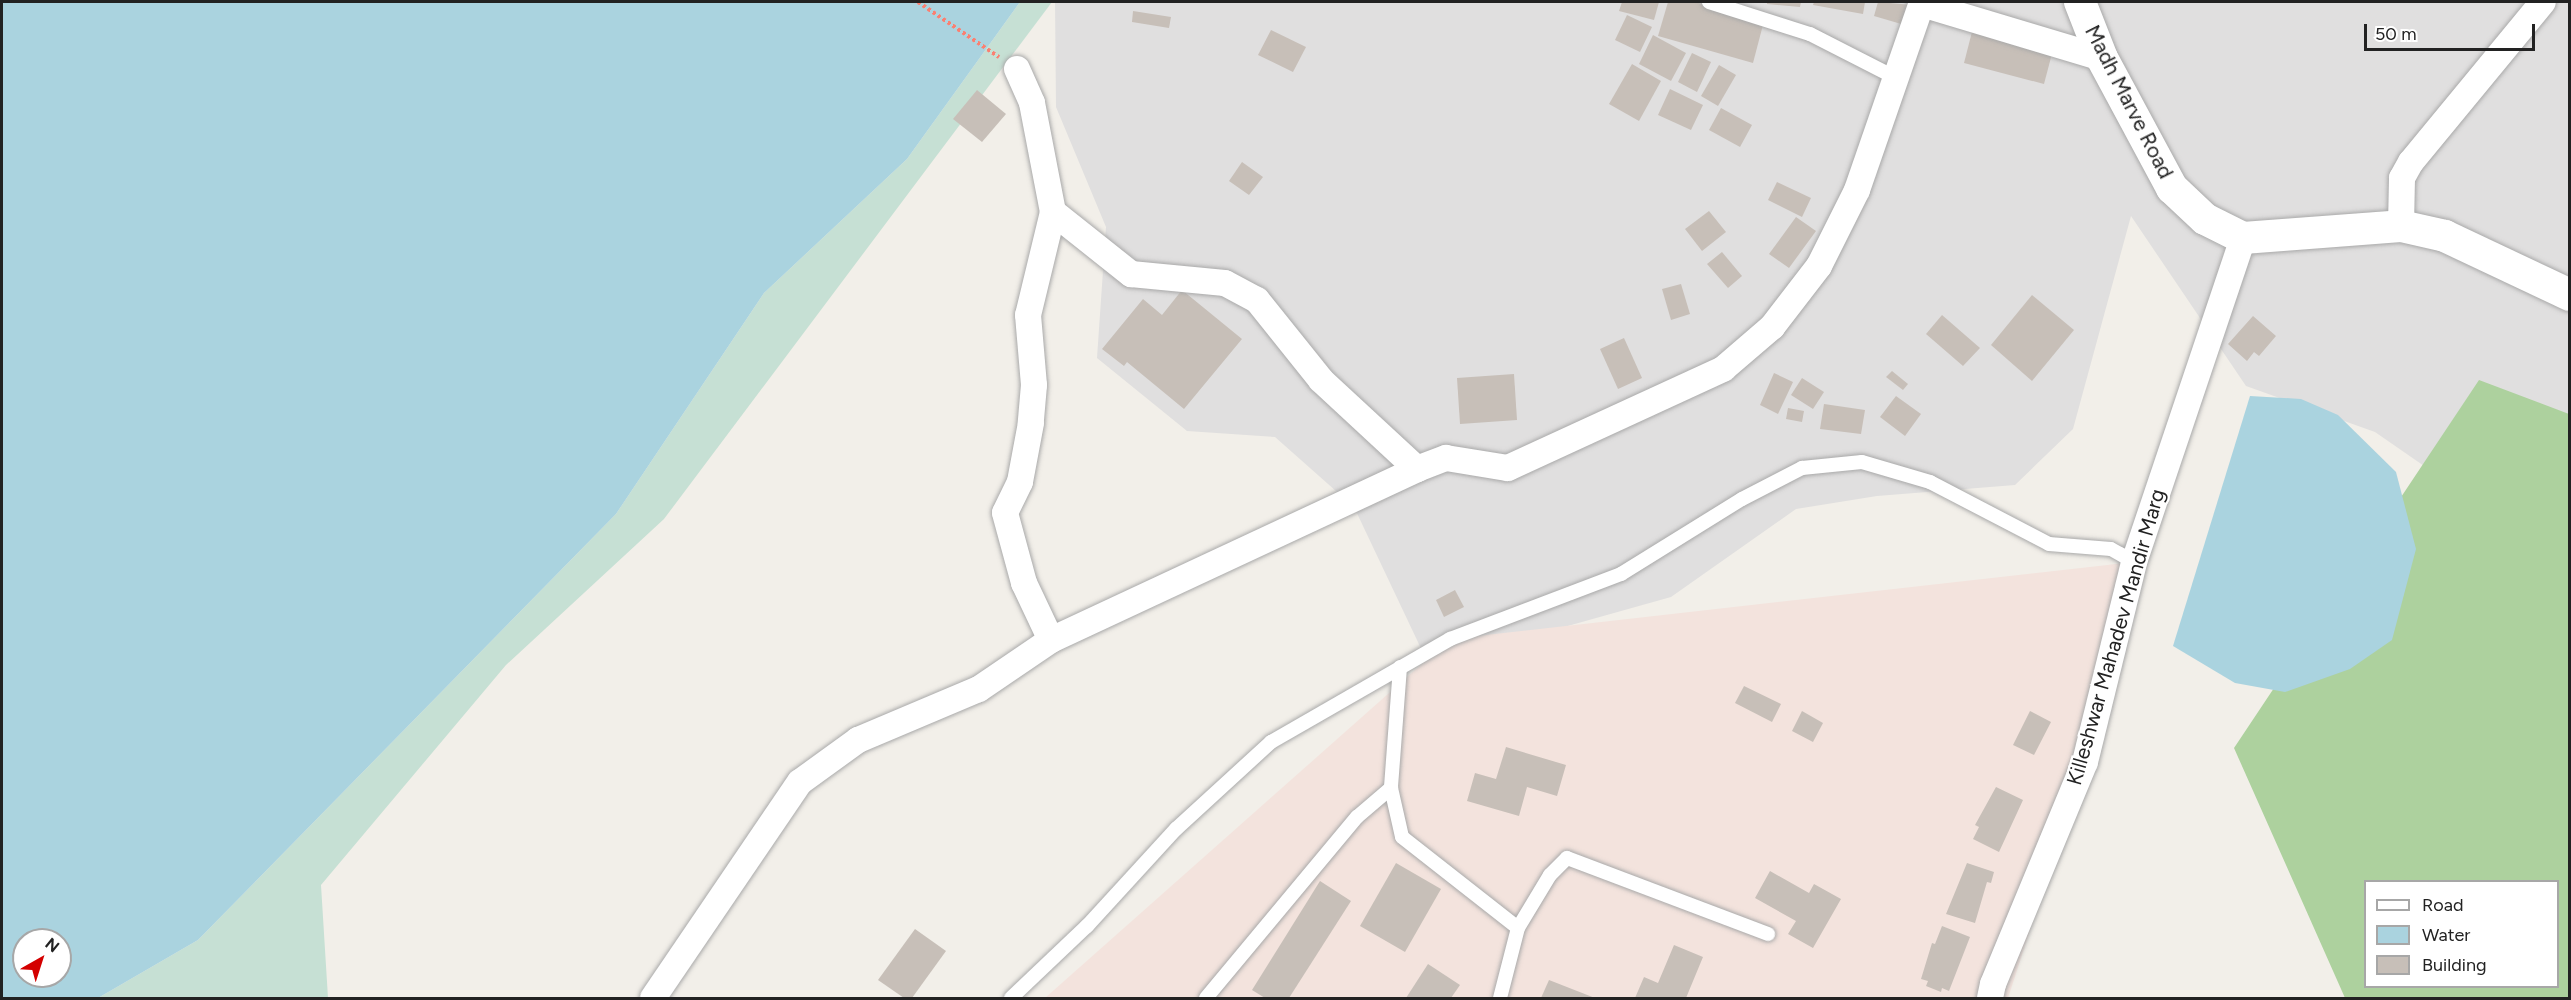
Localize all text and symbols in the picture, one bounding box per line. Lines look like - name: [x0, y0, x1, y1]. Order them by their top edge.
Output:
- scale bar: [2367, 12, 2538, 50]
- street label: Madh Marve Road: [2079, 21, 2179, 183]
- text: 50 m: [2375, 23, 2417, 45]
- street label: Killeshwar Mahadev Mandir Marg: [2062, 486, 2170, 788]
- legend: [2364, 880, 2559, 988]
- text: Road: [2422, 894, 2463, 916]
- text: Water: [2422, 924, 2470, 946]
- north arrow: [12, 928, 72, 988]
- text: N: [42, 934, 63, 956]
- text: Building: [2422, 954, 2487, 976]

